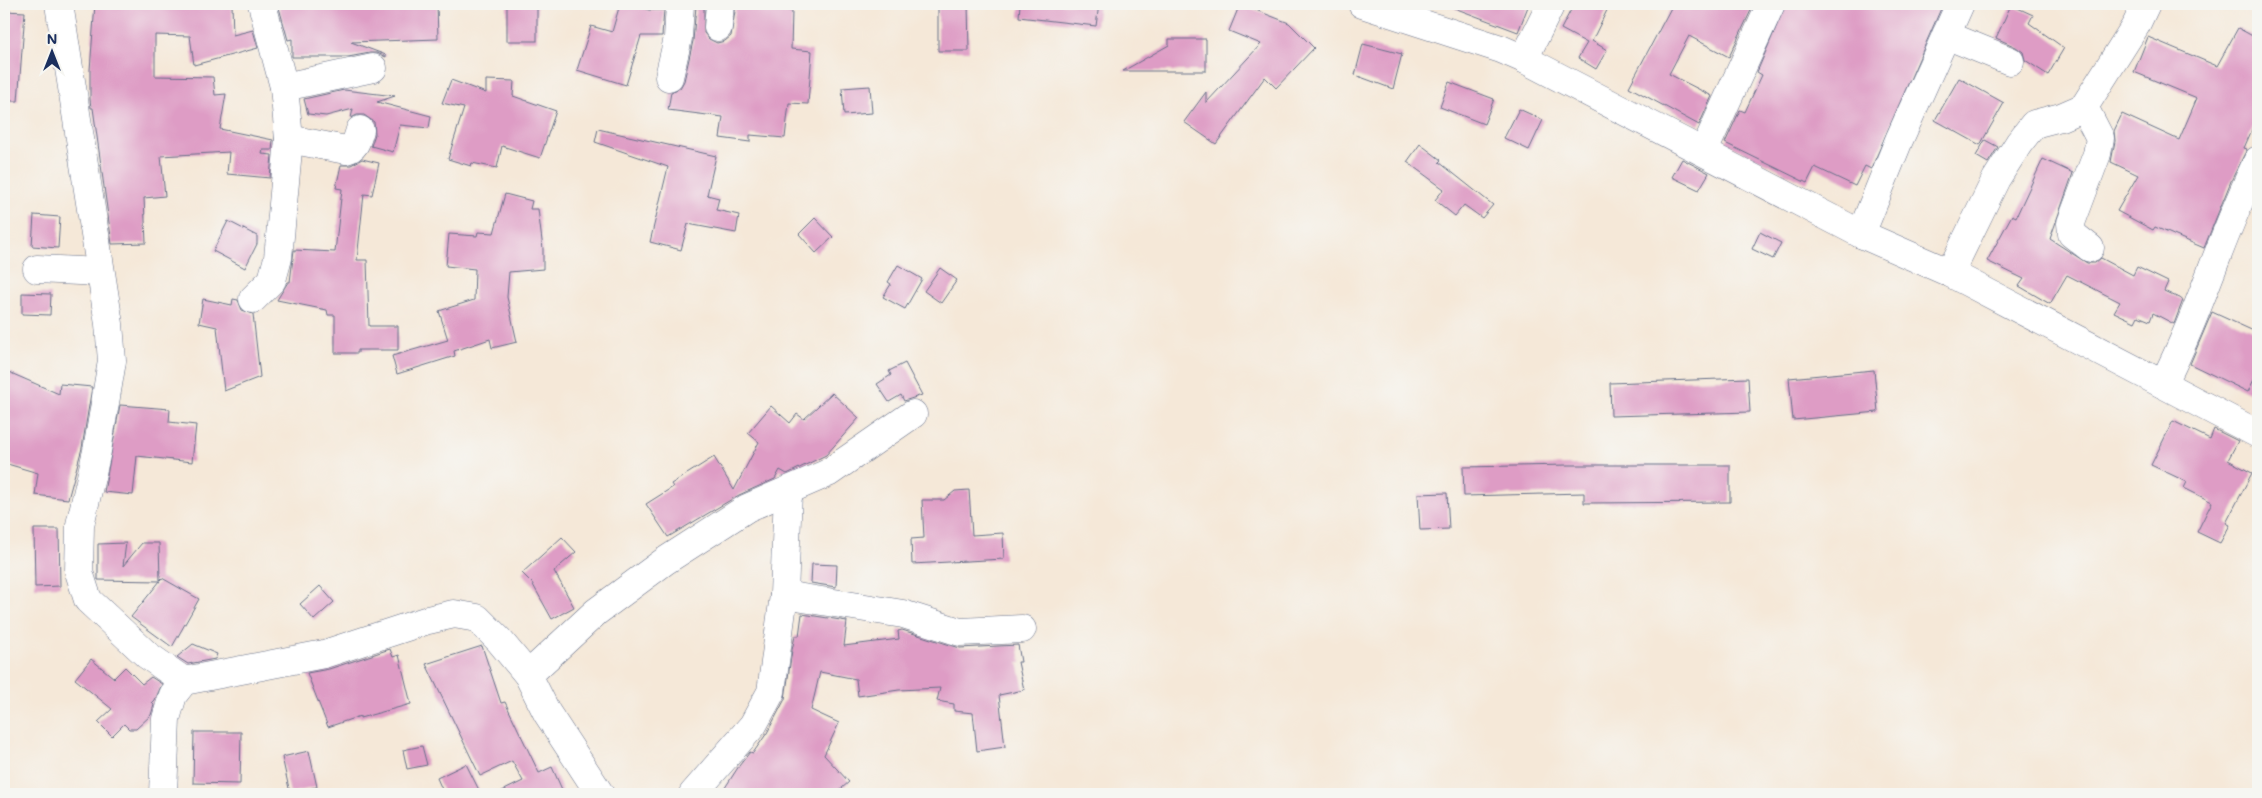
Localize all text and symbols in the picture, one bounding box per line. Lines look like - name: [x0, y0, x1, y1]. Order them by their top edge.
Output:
- north arrow: [28, 28, 78, 78]
- text: N: [47, 29, 57, 48]

